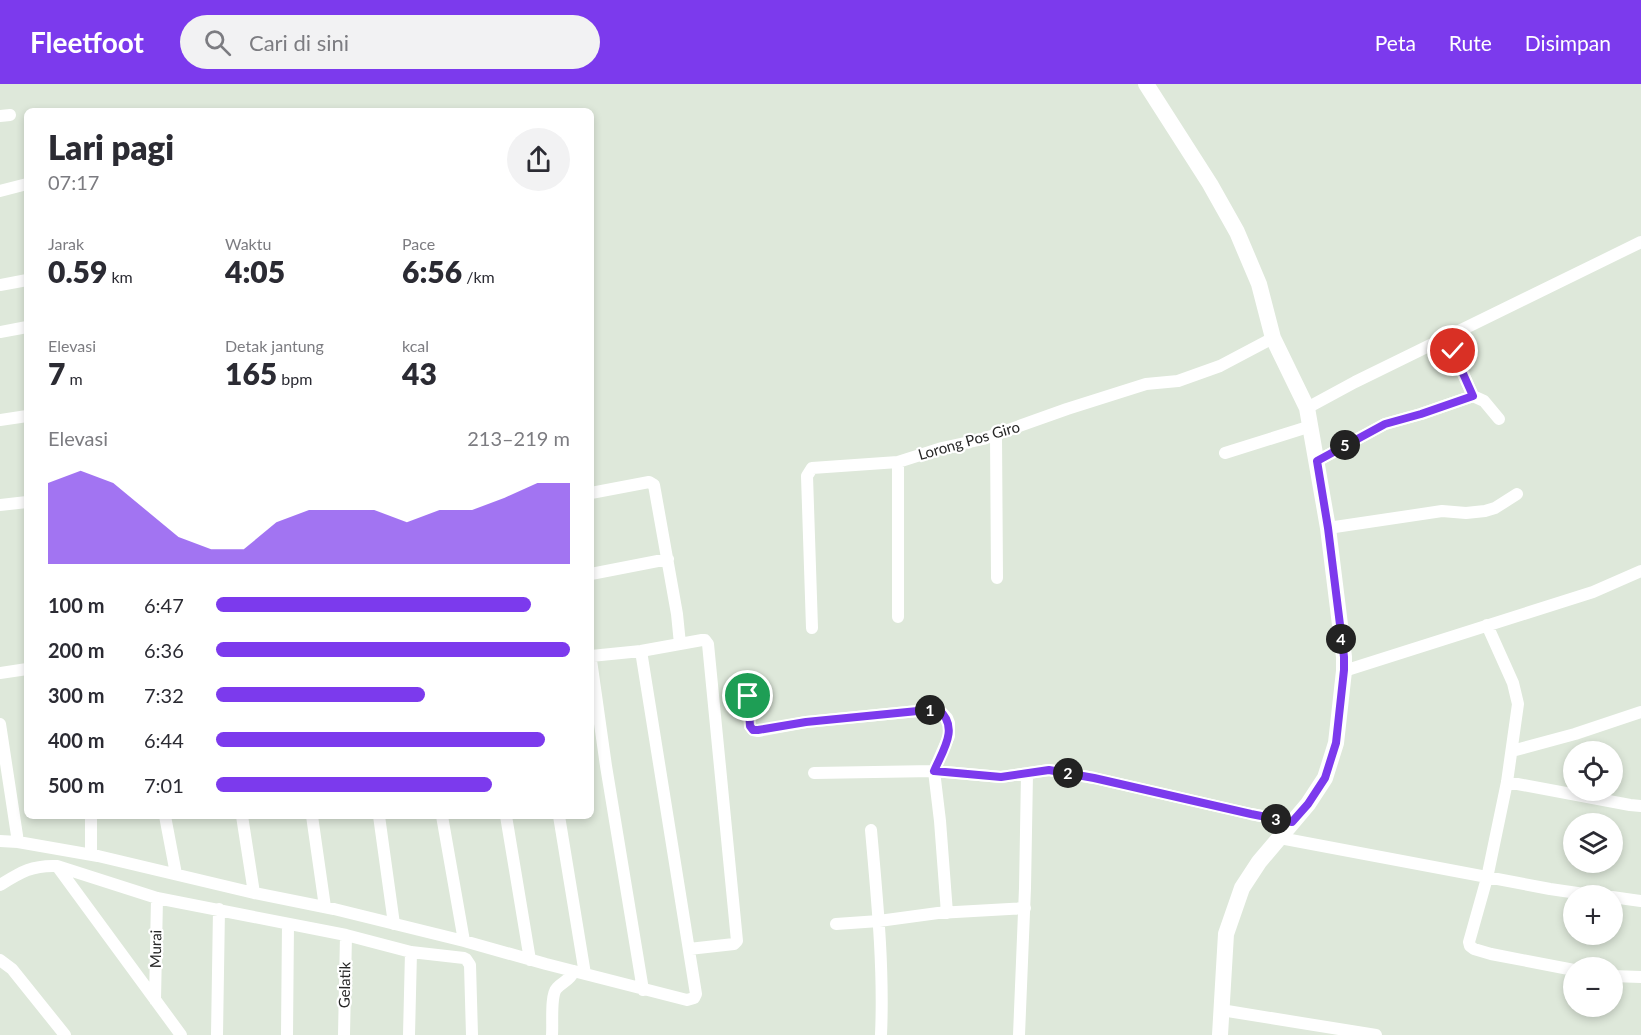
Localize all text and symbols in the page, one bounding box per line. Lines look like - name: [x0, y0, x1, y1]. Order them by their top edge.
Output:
- search box: [180, 15, 600, 69]
- text: Fleetfoot: [30, 25, 144, 59]
- icon: search: [201, 26, 234, 59]
- text: Cari di sini: [249, 29, 349, 56]
- text: Peta: [1375, 30, 1416, 55]
- text: Rute: [1449, 30, 1492, 55]
- text: Disimpan: [1525, 30, 1611, 55]
- text: Lari pagi: [48, 127, 174, 167]
- button: share: [507, 128, 570, 191]
- text: 07:17: [48, 170, 99, 194]
- text: Jarak: [48, 234, 84, 253]
- text: Waktu: [225, 234, 271, 253]
- text: Pace: [402, 234, 435, 253]
- text: 0.59: [48, 253, 107, 289]
- text: 4:05: [225, 253, 285, 289]
- text: 6:56: [402, 253, 462, 289]
- text: km: [107, 267, 133, 286]
- text: /km: [462, 267, 495, 286]
- pin: [1427, 325, 1478, 376]
- icon: check: [1436, 334, 1469, 367]
- text: Elevasi: [48, 336, 96, 355]
- text: Detak jantung: [225, 336, 324, 355]
- text: kcal: [402, 336, 429, 355]
- text: 7: [48, 355, 65, 391]
- text: 165: [225, 355, 277, 391]
- text: 43: [402, 355, 437, 391]
- text: m: [65, 369, 83, 388]
- text: bpm: [277, 369, 312, 388]
- street label: Lorong Pos Giro: [916, 417, 1022, 463]
- text: Elevasi: [48, 426, 108, 450]
- text: 213–219 m: [467, 426, 570, 450]
- pin: 5: [1330, 430, 1360, 460]
- text: 5: [1340, 435, 1350, 454]
- text: 100 m: [48, 593, 104, 617]
- text: 6:47: [144, 593, 184, 617]
- pin: 4: [1326, 624, 1356, 654]
- text: 4: [1336, 629, 1346, 648]
- text: 200 m: [48, 638, 104, 662]
- text: 6:36: [144, 638, 184, 662]
- pin: [722, 670, 773, 721]
- icon: arrive: [731, 679, 764, 712]
- text: 300 m: [48, 683, 104, 707]
- text: 7:32: [144, 683, 184, 707]
- pin: 1: [915, 695, 945, 725]
- text: 1: [925, 700, 935, 719]
- text: 400 m: [48, 728, 104, 752]
- text: 6:44: [144, 728, 184, 752]
- map controls: [1563, 741, 1623, 1017]
- button: locate: [1563, 741, 1623, 801]
- pin: 2: [1053, 758, 1083, 788]
- text: 2: [1063, 763, 1073, 782]
- text: 500 m: [48, 773, 104, 797]
- text: 7:01: [144, 773, 184, 797]
- pin: 3: [1261, 804, 1291, 834]
- text: 3: [1271, 809, 1281, 828]
- button: layers: [1563, 813, 1623, 873]
- button: +: [1563, 885, 1623, 945]
- street label: Murai: [146, 930, 164, 968]
- button: −: [1563, 957, 1623, 1017]
- street label: Gelatik: [335, 961, 353, 1008]

